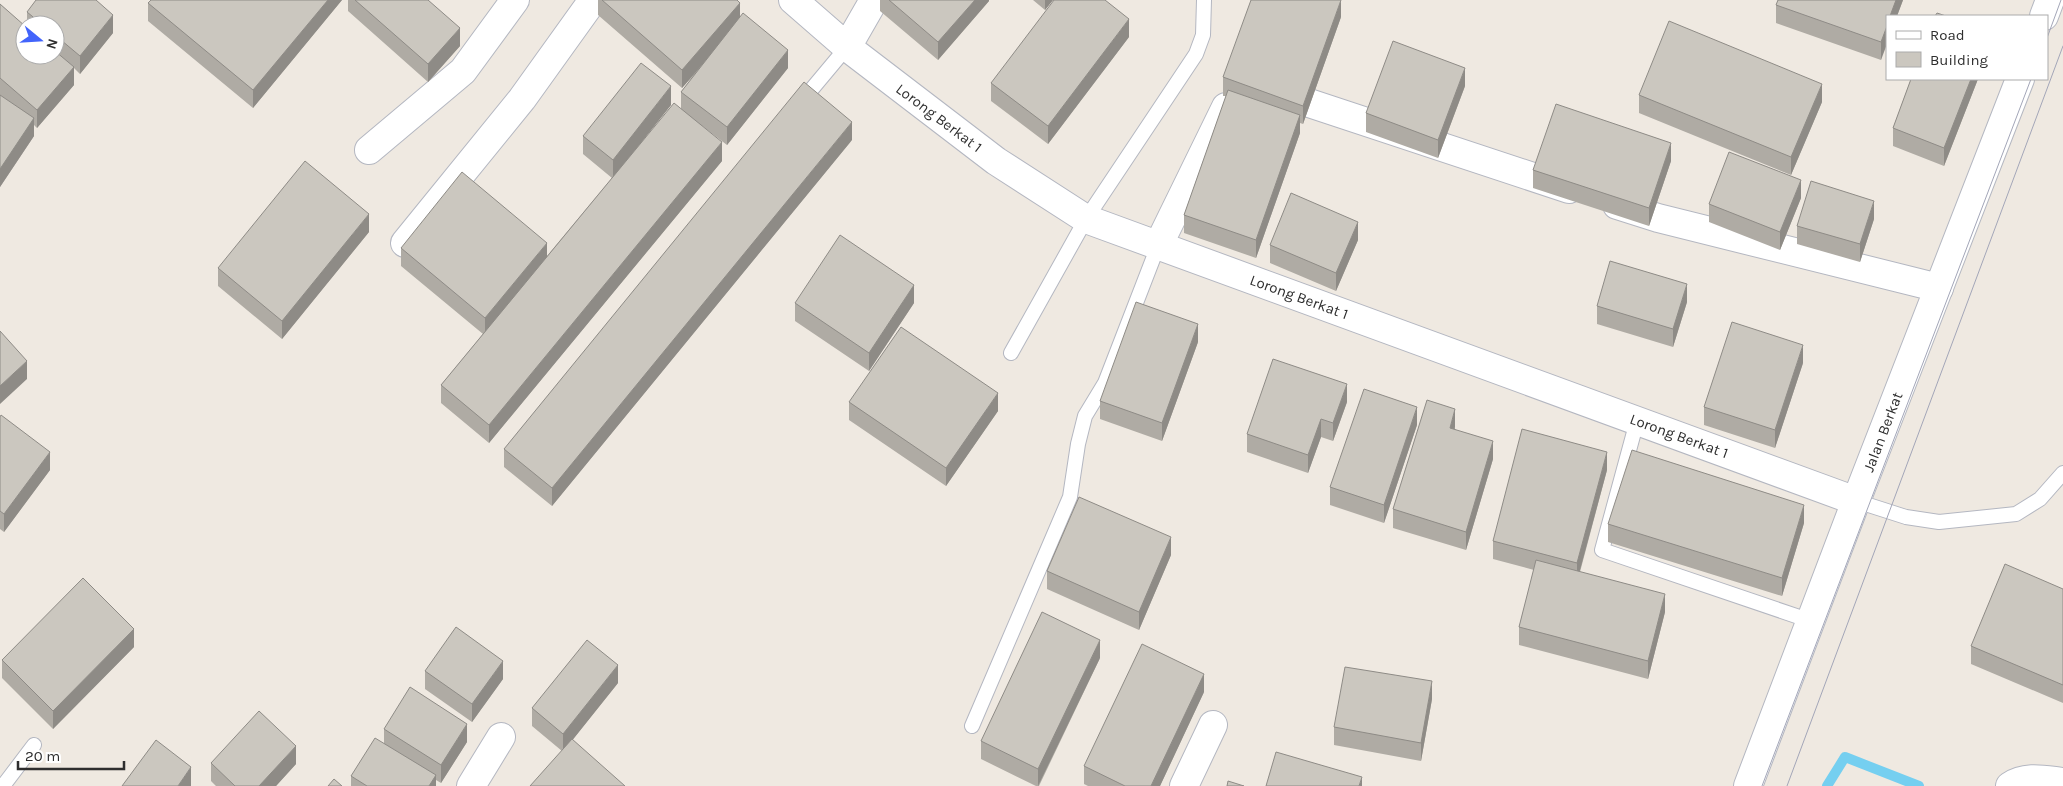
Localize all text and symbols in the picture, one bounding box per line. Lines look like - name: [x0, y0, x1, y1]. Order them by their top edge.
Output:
- north arrow: [15, 15, 65, 65]
- legend: [1886, 15, 2048, 80]
- text: Road: [1930, 26, 1965, 44]
- text: N: [42, 36, 62, 51]
- text: Building: [1930, 51, 1988, 69]
- street label: Lorong Berkat 1: [892, 80, 986, 156]
- street label: Lorong Berkat 1: [1247, 271, 1351, 323]
- street label: Jalan Berkat: [1860, 389, 1907, 475]
- street label: Lorong Berkat 1: [1627, 410, 1731, 462]
- scale bar: [18, 738, 124, 770]
- text: 20 m: [25, 747, 60, 765]

